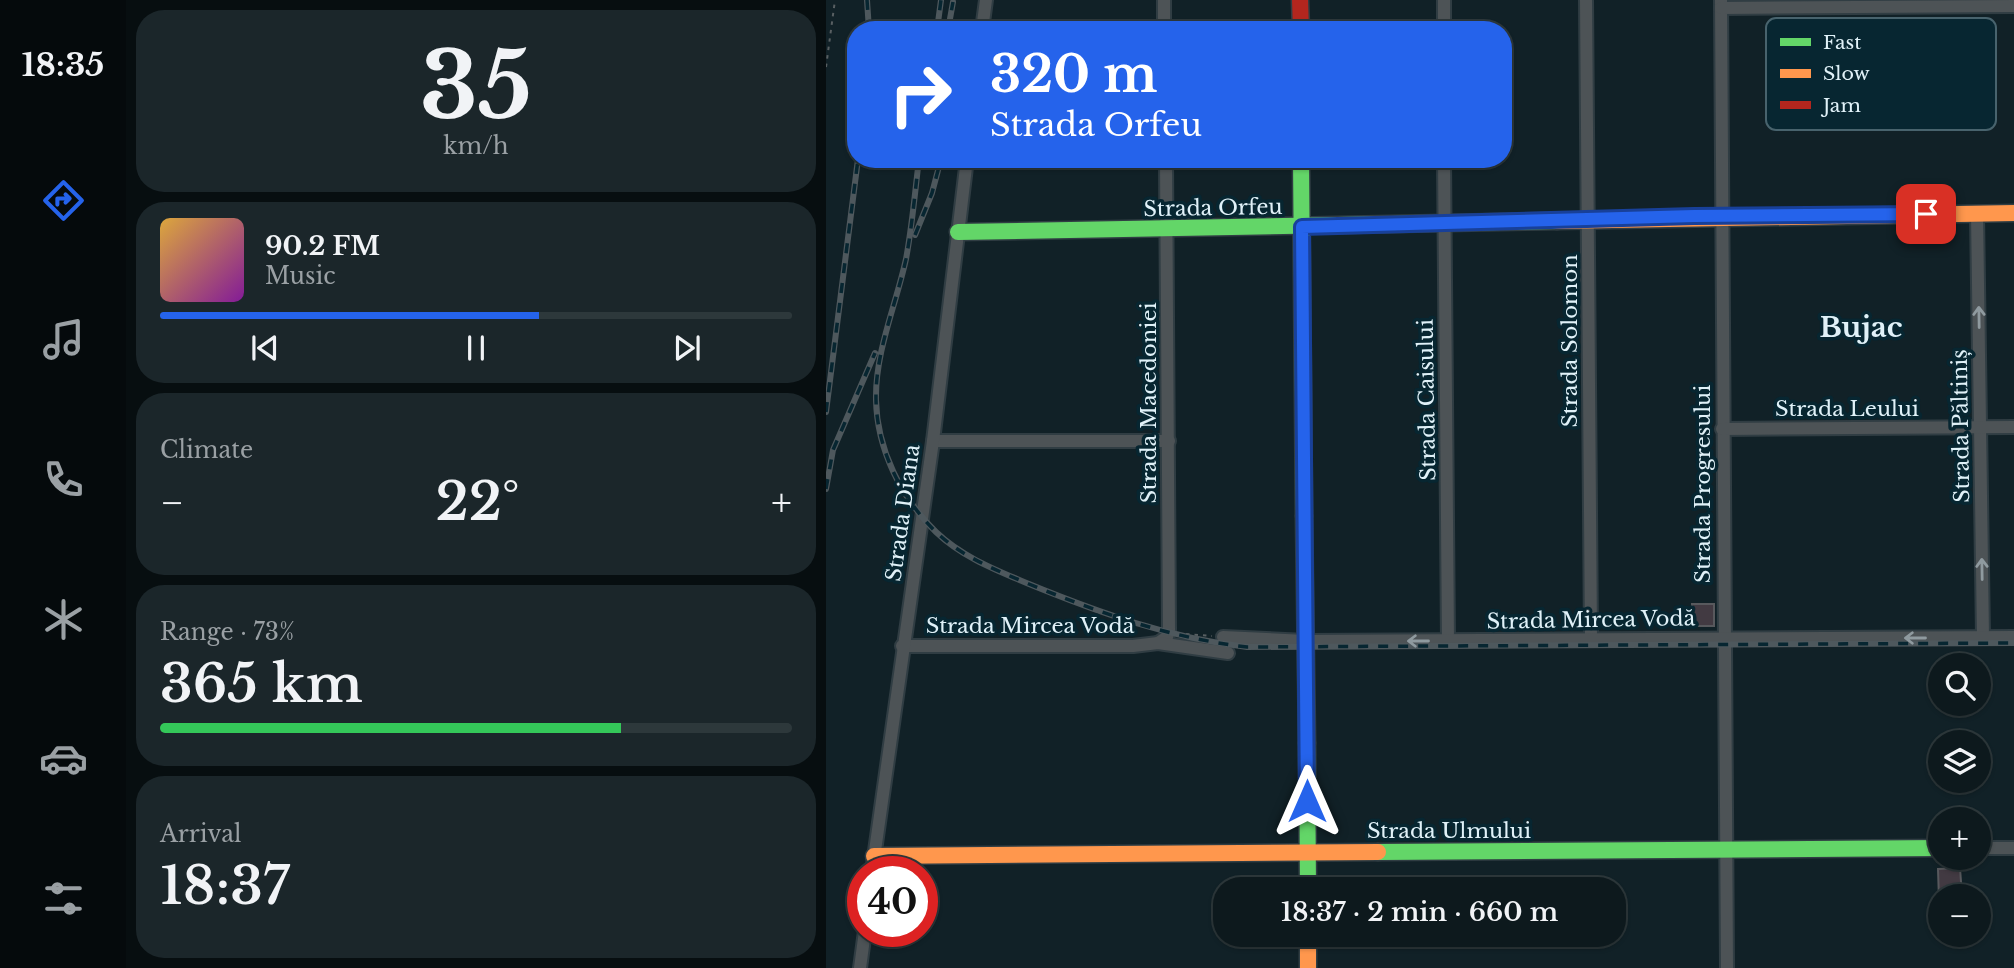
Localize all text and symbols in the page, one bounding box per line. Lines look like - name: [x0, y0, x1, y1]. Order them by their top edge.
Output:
- legend: [1766, 18, 1996, 130]
- text: 35: [420, 30, 532, 143]
- text: Fast: [1823, 31, 1862, 54]
- text: 320 m: [990, 44, 1157, 105]
- text: 18:35: [22, 45, 104, 85]
- icon: right: [875, 49, 966, 140]
- text: Slow: [1823, 62, 1870, 85]
- text: Jam: [1820, 94, 1861, 117]
- text: Strada Orfeu: [990, 105, 1202, 145]
- text: km/h: [443, 132, 509, 160]
- icon: directions: [39, 176, 88, 225]
- pin: [1896, 184, 1956, 244]
- street label: Strada Orfeu: [1143, 194, 1283, 222]
- icon: arrive: [1907, 195, 1945, 233]
- text: 90.2 FM: [265, 230, 380, 262]
- street label: Strada Solomon: [1557, 254, 1583, 428]
- text: Music: [265, 262, 336, 290]
- street label: Strada Macedoniei: [1136, 302, 1162, 504]
- one-way arrow: [1972, 306, 1986, 329]
- district label: Bujac: [1819, 310, 1903, 345]
- icon: music: [39, 315, 88, 364]
- street label: Strada Caisului: [1413, 319, 1441, 481]
- icon: previous: [246, 329, 284, 367]
- icon: pause: [457, 329, 495, 367]
- icon: next: [668, 329, 706, 367]
- street label: Strada Păltiniș: [1947, 349, 1975, 503]
- street label: Strada Progresului: [1690, 385, 1716, 583]
- street label: Strada Leului: [1775, 396, 1919, 422]
- text: Climate: [160, 436, 253, 464]
- street label: Strada Diana: [881, 442, 926, 583]
- icon: phone: [39, 455, 88, 504]
- text: 22°: [436, 470, 520, 534]
- text: −: [160, 479, 184, 526]
- text: +: [771, 479, 792, 526]
- one-way arrow: [1975, 558, 1989, 581]
- icon: climate: [39, 595, 88, 644]
- street label: Strada Mircea Vodă: [1487, 605, 1696, 635]
- street label: Strada Mircea Vodă: [926, 613, 1135, 639]
- text: Range · 73%: [160, 618, 294, 646]
- one-way arrow: [1903, 631, 1926, 645]
- one-way arrow: [1406, 634, 1429, 648]
- text: 365 km: [160, 652, 363, 716]
- map controls: [1928, 653, 1991, 947]
- button: search: [1928, 653, 1991, 716]
- button: layers: [1928, 730, 1991, 793]
- icon: car: [39, 734, 88, 783]
- position arrow: [1270, 764, 1344, 838]
- button: +: [1928, 807, 1991, 870]
- street label: Strada Ulmului: [1367, 818, 1531, 844]
- text: Arrival: [160, 820, 241, 848]
- text: 18:37: [160, 854, 290, 918]
- speed limit sign: 40: [847, 856, 938, 947]
- icon: filters: [39, 874, 88, 923]
- button: −: [1928, 884, 1991, 947]
- text: 18:37 · 2 min · 660 m: [1281, 896, 1558, 928]

